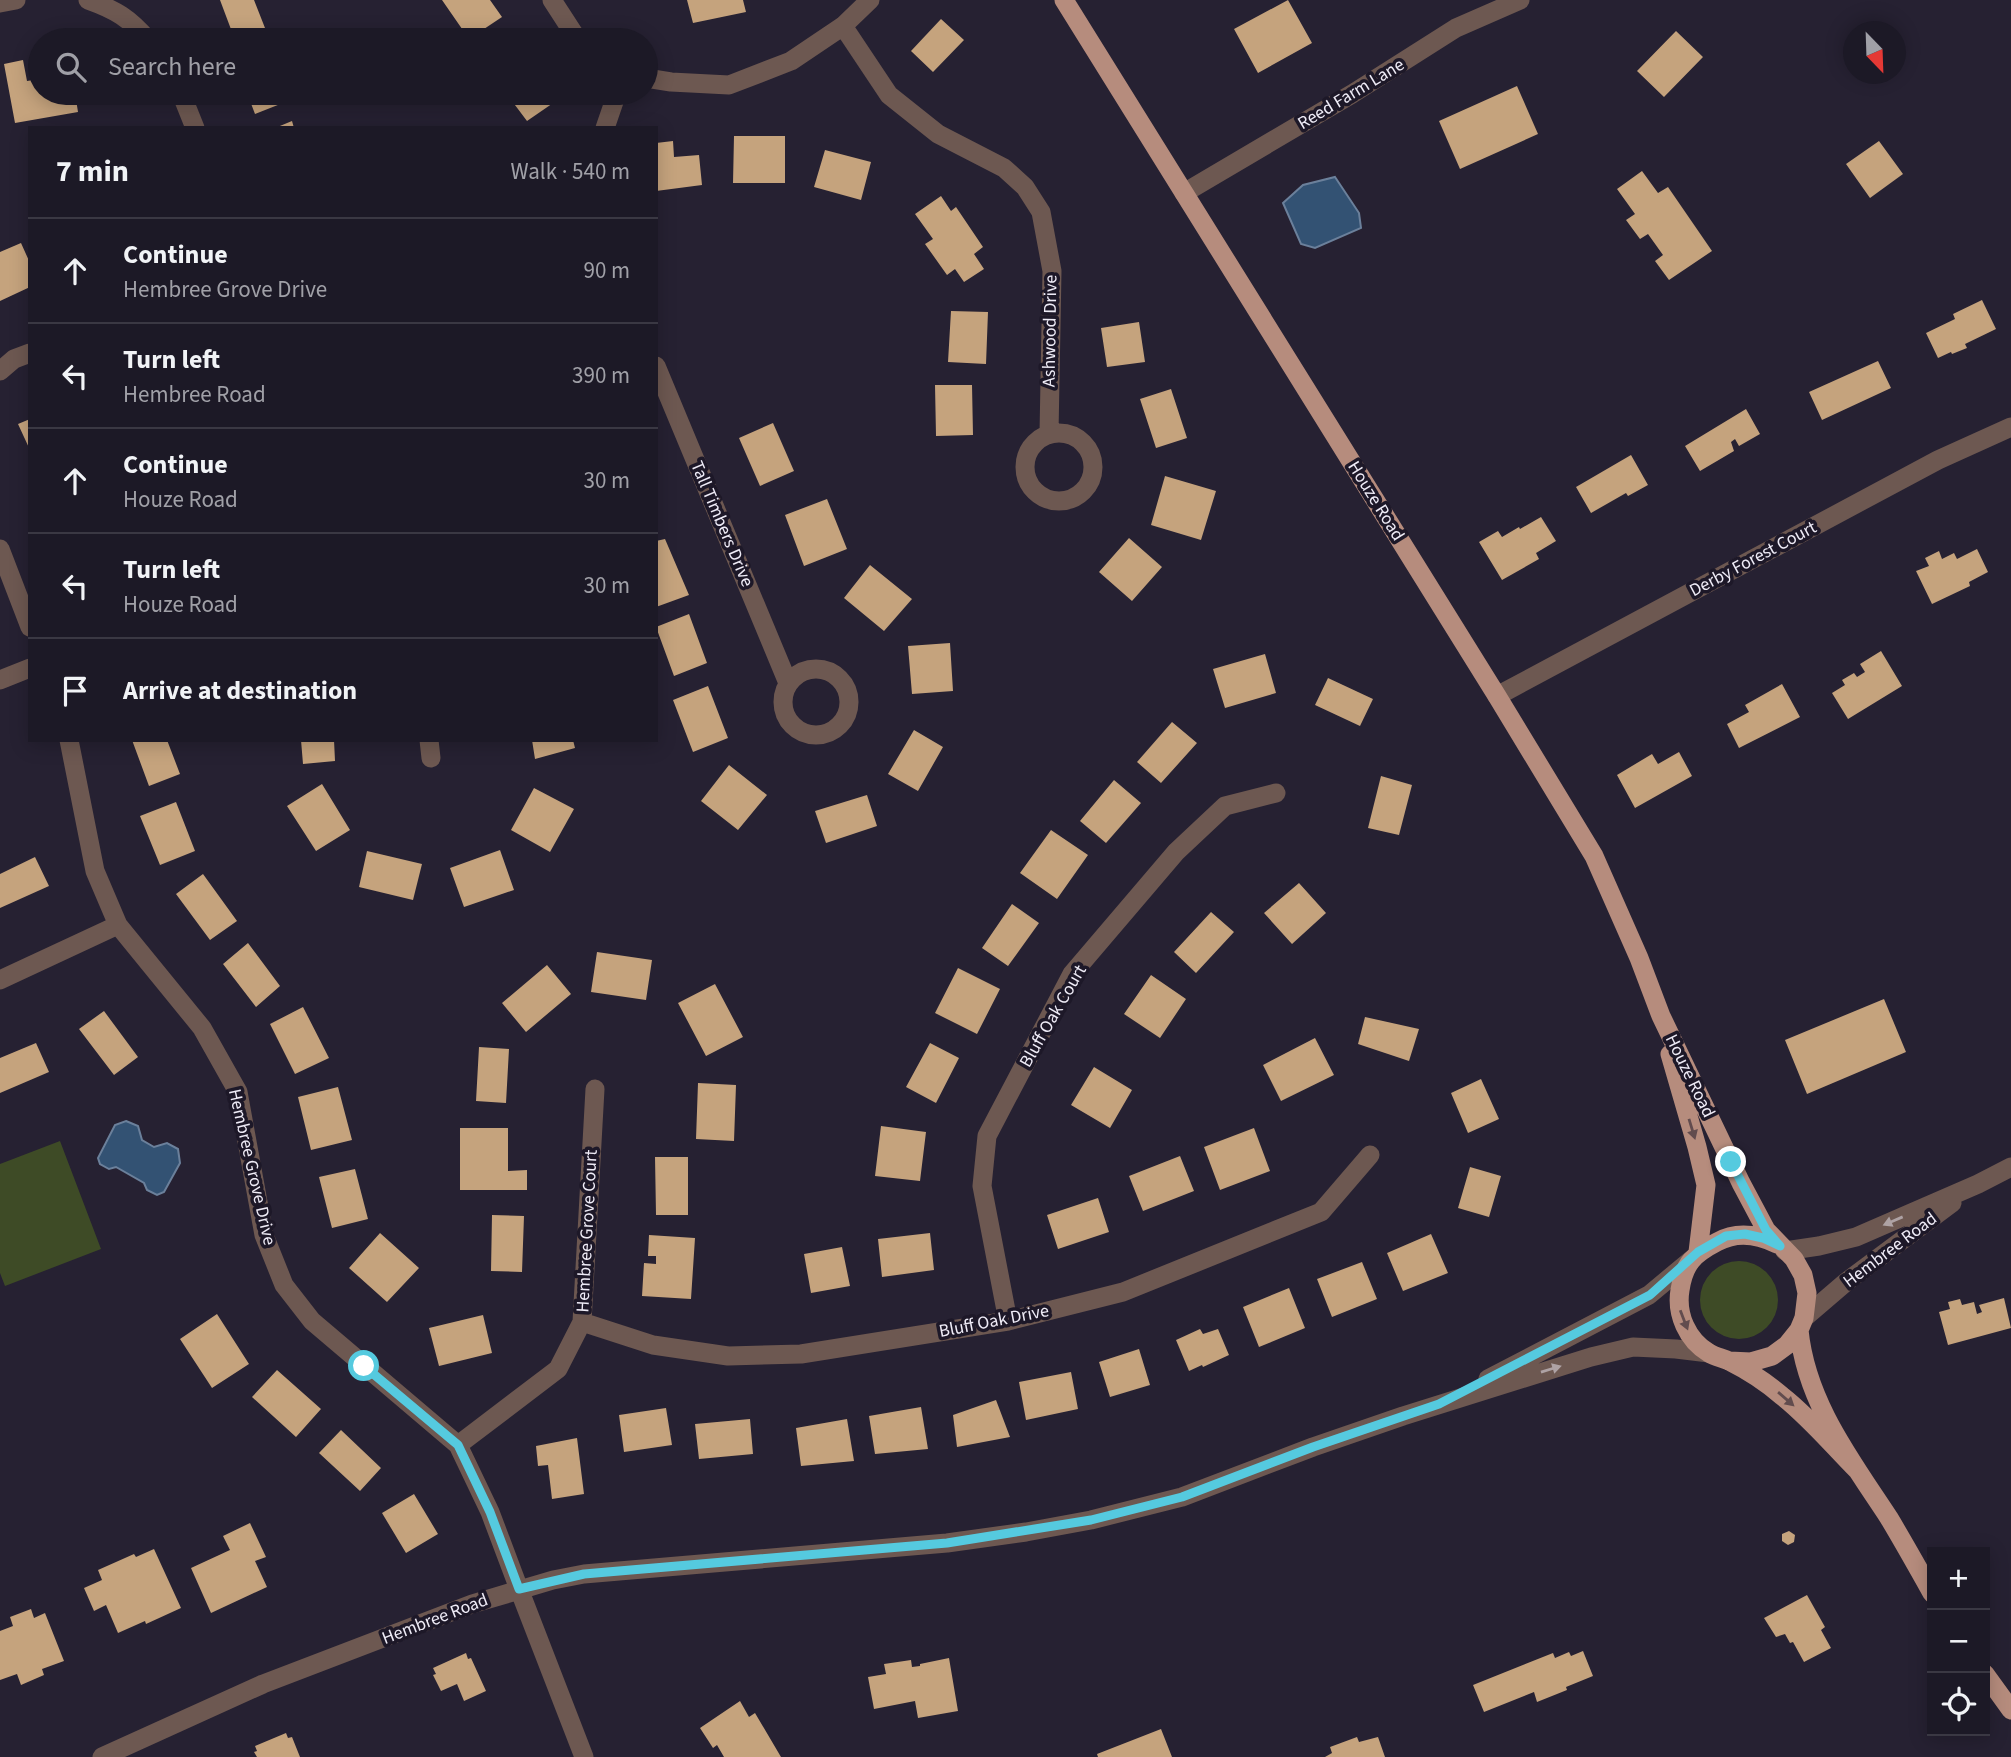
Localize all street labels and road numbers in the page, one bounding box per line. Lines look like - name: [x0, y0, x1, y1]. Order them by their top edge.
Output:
- street label: Reed Farm Lane: [1293, 52, 1409, 136]
- street label: Ashwood Drive: [1037, 274, 1063, 387]
- street label: Houze Road: [1342, 456, 1410, 546]
- street label: Tall Timbers Drive: [684, 457, 760, 591]
- street label: Derby Forest Court: [1685, 515, 1821, 603]
- street label: Bluff Oak Court: [1014, 960, 1092, 1072]
- street label: Houze Road: [1659, 1030, 1721, 1122]
- street label: Hembree Grove Drive: [222, 1086, 282, 1248]
- street label: Hembree Grove Court: [570, 1149, 604, 1313]
- street label: Hembree Road: [1838, 1206, 1942, 1294]
- street label: Bluff Oak Drive: [937, 1298, 1051, 1344]
- street label: Hembree Road: [378, 1587, 492, 1651]

